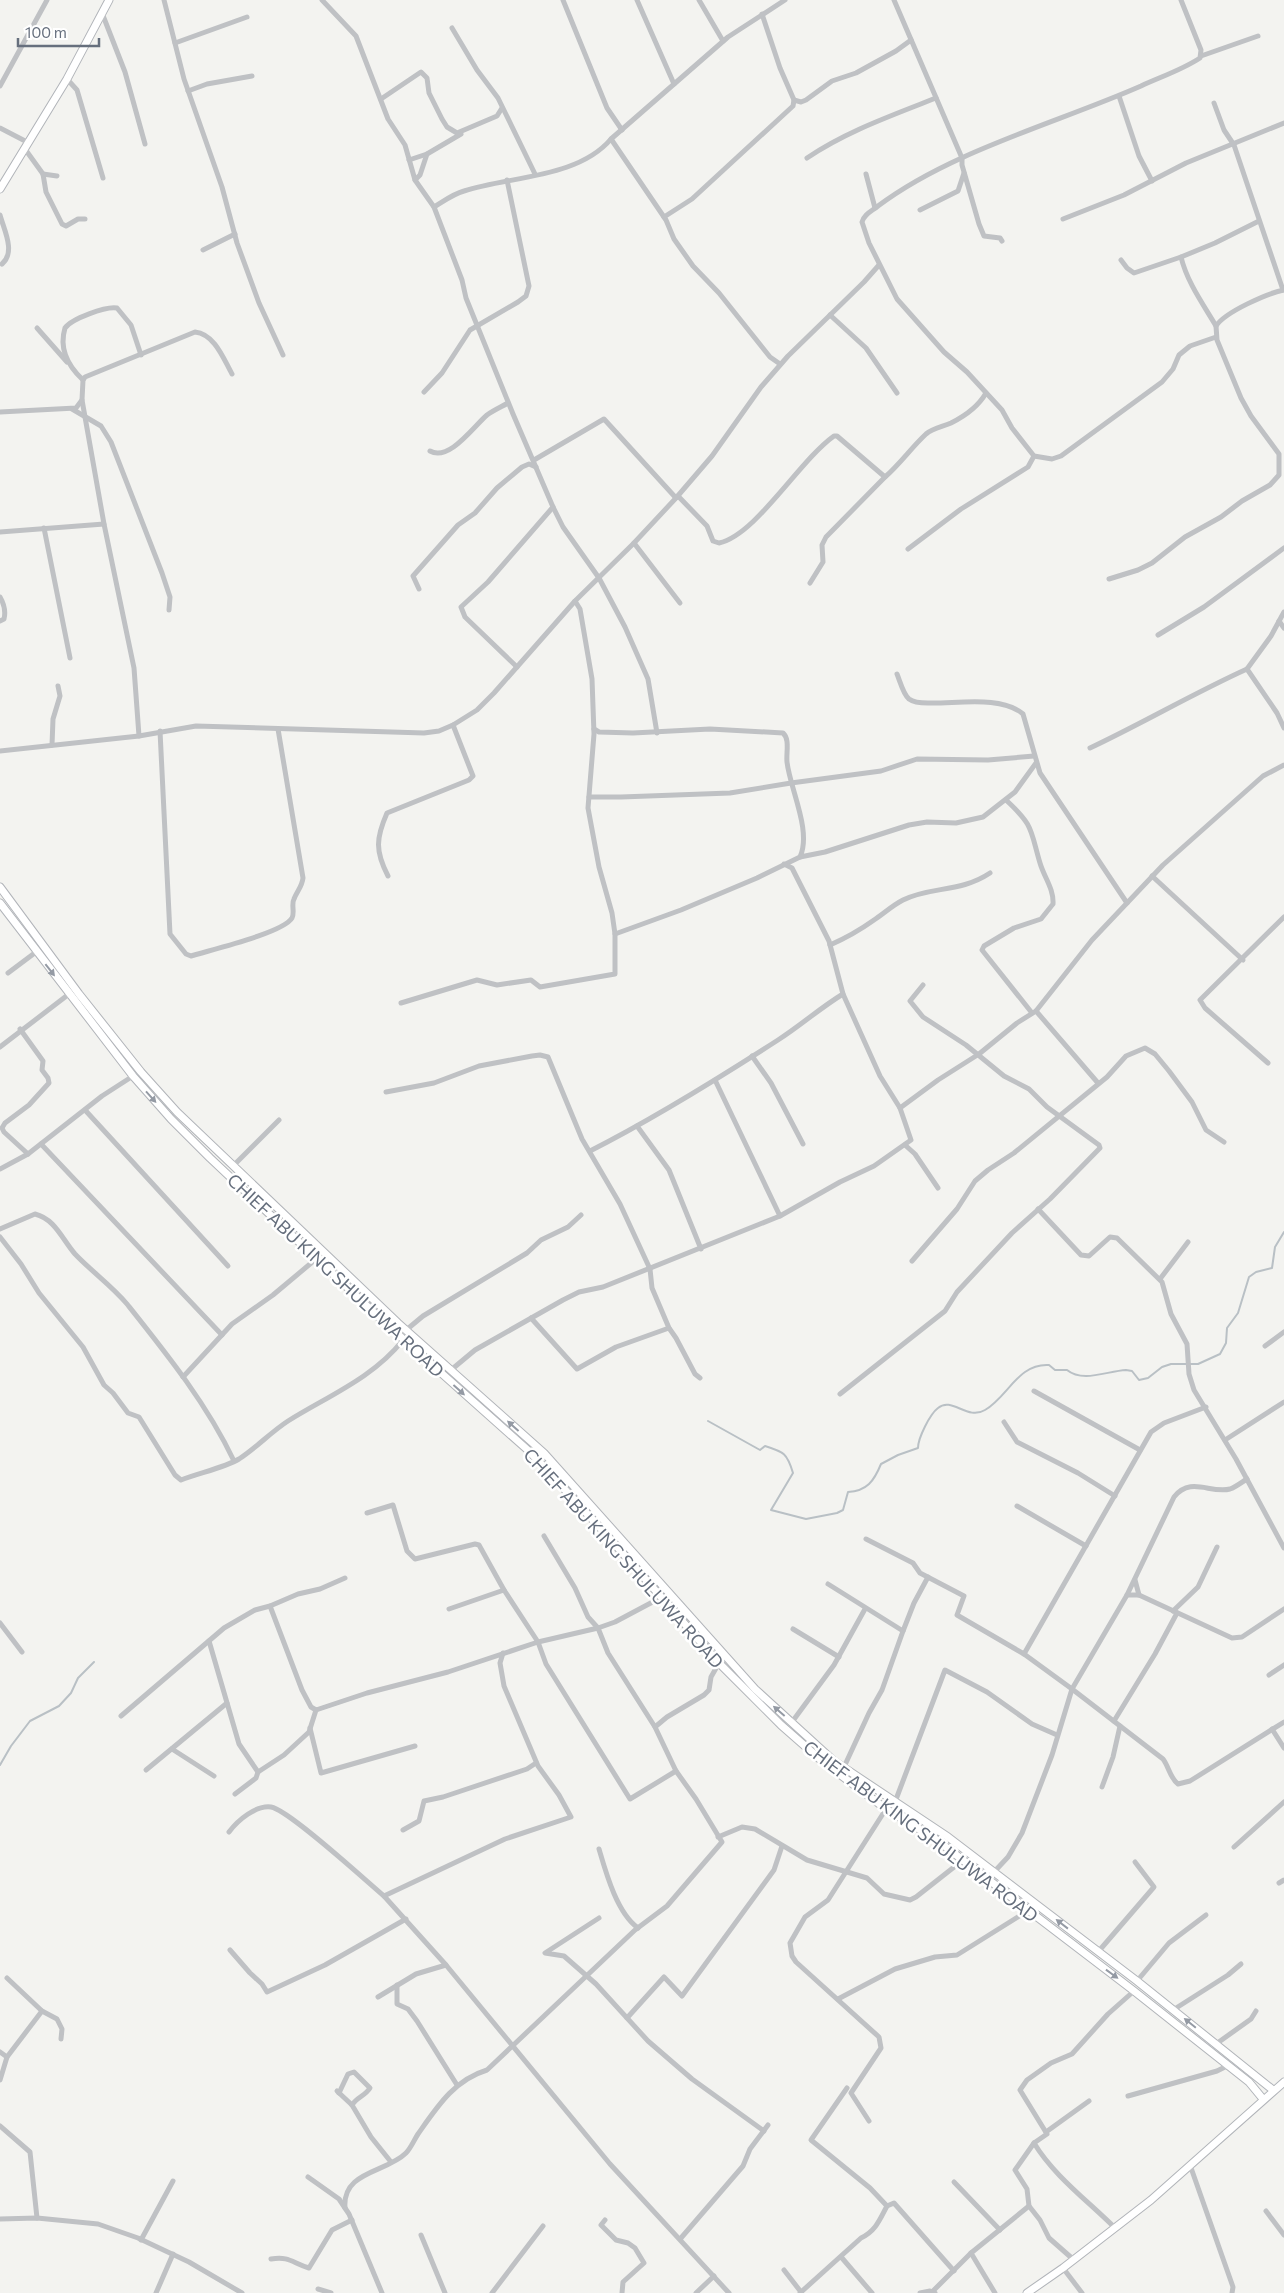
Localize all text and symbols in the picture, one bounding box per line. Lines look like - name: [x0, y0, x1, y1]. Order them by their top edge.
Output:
- scale bar: [18, 15, 99, 47]
- text: 100 m: [25, 23, 67, 41]
- one-way arrow: [45, 963, 55, 977]
- one-way arrow: [146, 1090, 157, 1103]
- street label: CHIEF ABU KING SHULUWA ROAD: [223, 1169, 449, 1381]
- one-way arrow: [453, 1384, 466, 1395]
- one-way arrow: [507, 1420, 520, 1431]
- street label: CHIEF ABU KING SHULUWA ROAD: [519, 1444, 729, 1672]
- one-way arrow: [773, 1705, 786, 1716]
- street label: CHIEF ABU KING SHULUWA ROAD: [799, 1735, 1043, 1927]
- one-way arrow: [1055, 1919, 1069, 1929]
- one-way arrow: [1105, 1969, 1119, 1979]
- one-way arrow: [1184, 2018, 1197, 2029]

